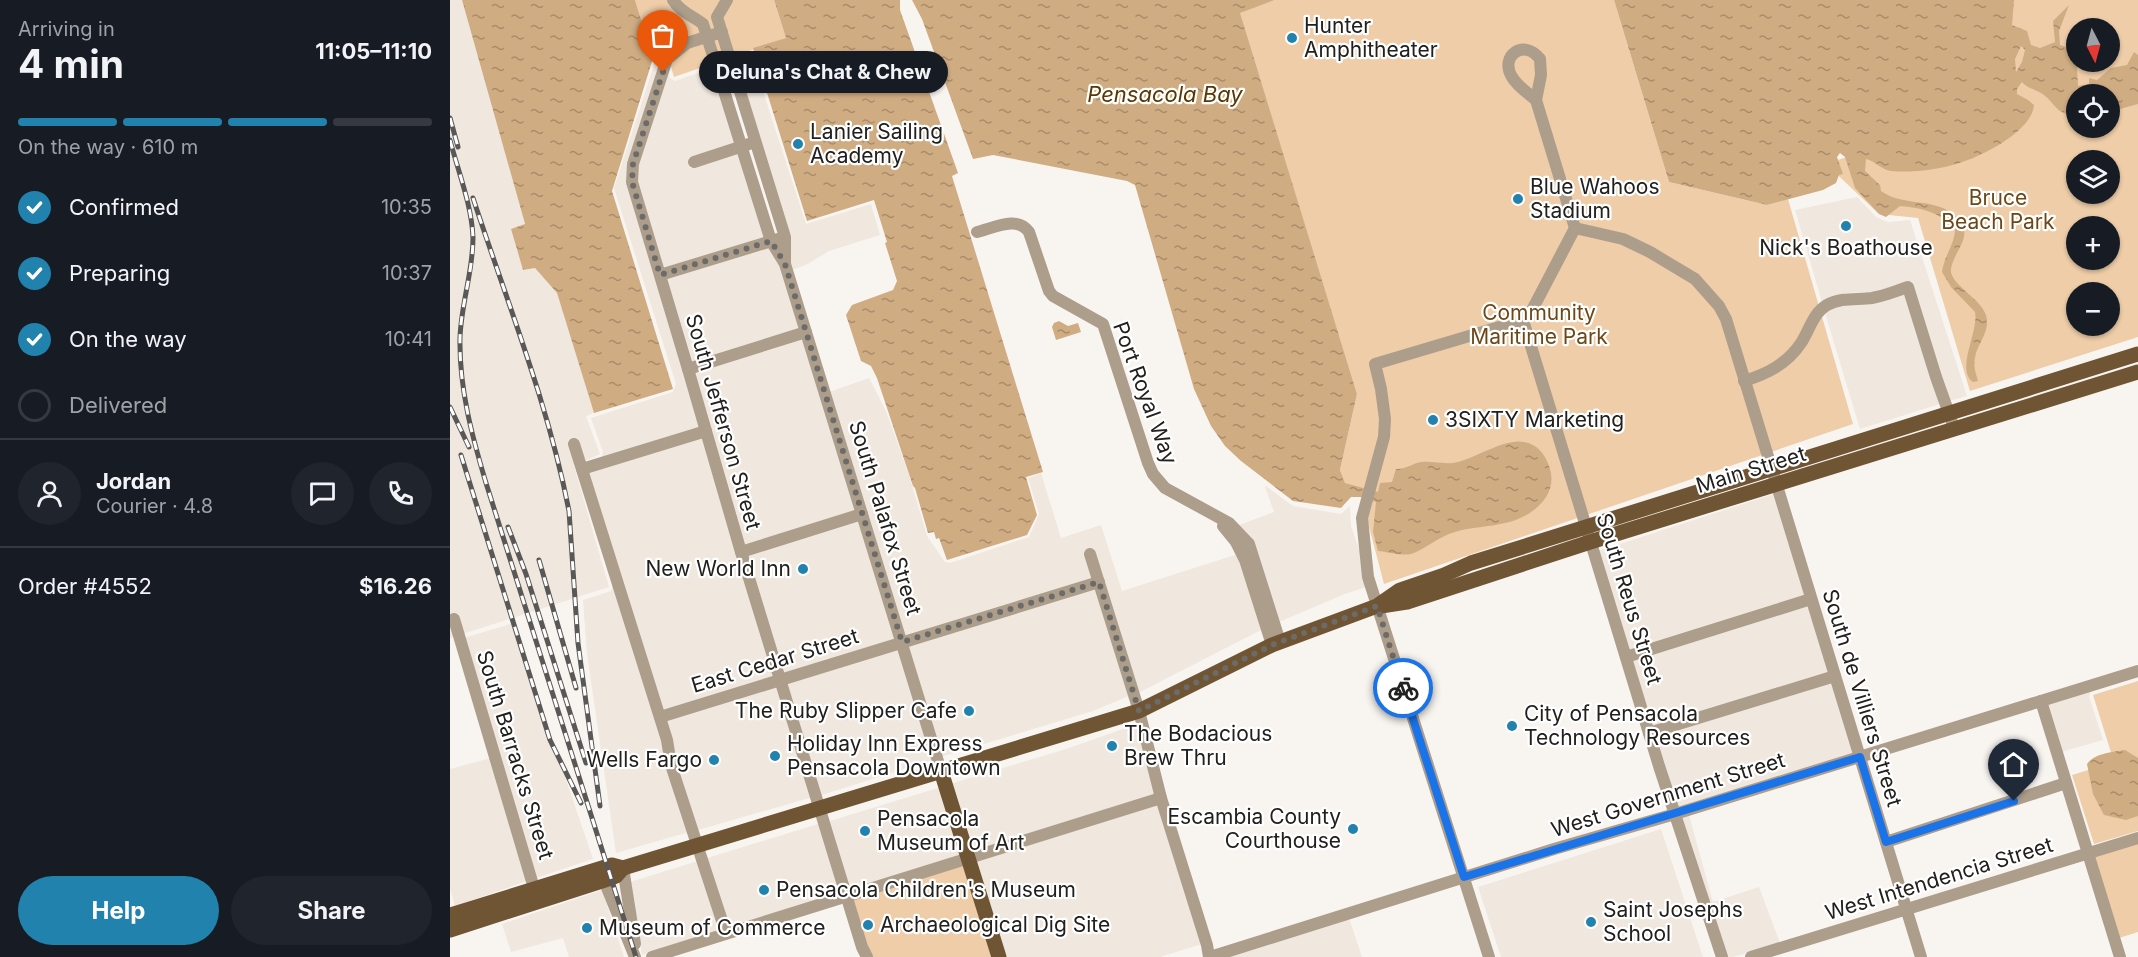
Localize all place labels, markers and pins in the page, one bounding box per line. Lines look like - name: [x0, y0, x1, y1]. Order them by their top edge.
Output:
- pin: [637, 10, 688, 72]
- place label: Hunter Amphitheater: [1304, 13, 1438, 62]
- marker: Hunter Amphitheater: [1285, 31, 1299, 45]
- callout: Deluna's Chat & Chew: [699, 51, 948, 93]
- place label: Lanier Sailing Academy: [810, 119, 943, 168]
- marker: Lanier Sailing Academy: [791, 137, 805, 151]
- place label: Blue Wahoos Stadium: [1530, 174, 1660, 223]
- marker: Blue Wahoos Stadium: [1511, 192, 1525, 206]
- marker: Nick's Boathouse: [1839, 219, 1853, 233]
- place label: Nick's Boathouse: [1759, 235, 1933, 260]
- place label: 3SIXTY Marketing: [1445, 407, 1624, 432]
- marker: 3SIXTY Marketing: [1426, 413, 1440, 427]
- place label: New World Inn: [645, 556, 791, 581]
- marker: New World Inn: [796, 562, 810, 576]
- place label: The Ruby Slipper Cafe: [735, 698, 957, 723]
- place label: City of Pensacola Technology Resources: [1524, 701, 1750, 750]
- marker: The Ruby Slipper Cafe: [962, 704, 976, 718]
- marker: City of Pensacola Technology Resources: [1505, 719, 1519, 733]
- place label: The Bodacious Brew Thru: [1124, 721, 1272, 770]
- place label: Holiday Inn Express Pensacola Downtown: [787, 731, 1001, 780]
- marker: The Bodacious Brew Thru: [1105, 739, 1119, 753]
- pin: [1988, 739, 2039, 801]
- place label: Wells Fargo: [586, 747, 702, 772]
- marker: Holiday Inn Express Pensacola Downtown: [768, 749, 782, 763]
- marker: Wells Fargo: [707, 753, 721, 767]
- place label: Escambia County Courthouse: [1167, 804, 1341, 853]
- place label: Pensacola Museum of Art: [877, 806, 1024, 855]
- marker: Escambia County Courthouse: [1346, 822, 1360, 836]
- marker: Pensacola Museum of Art: [858, 824, 872, 838]
- place label: Pensacola Children's Museum: [776, 877, 1076, 902]
- marker: Pensacola Children's Museum: [757, 883, 771, 897]
- place label: Saint Josephs School: [1603, 897, 1743, 946]
- place label: Archaeological Dig Site: [880, 912, 1110, 937]
- place label: Museum of Commerce: [599, 915, 825, 940]
- marker: Saint Josephs School: [1584, 915, 1598, 929]
- marker: Archaeological Dig Site: [861, 918, 875, 932]
- marker: Museum of Commerce: [580, 921, 594, 935]

